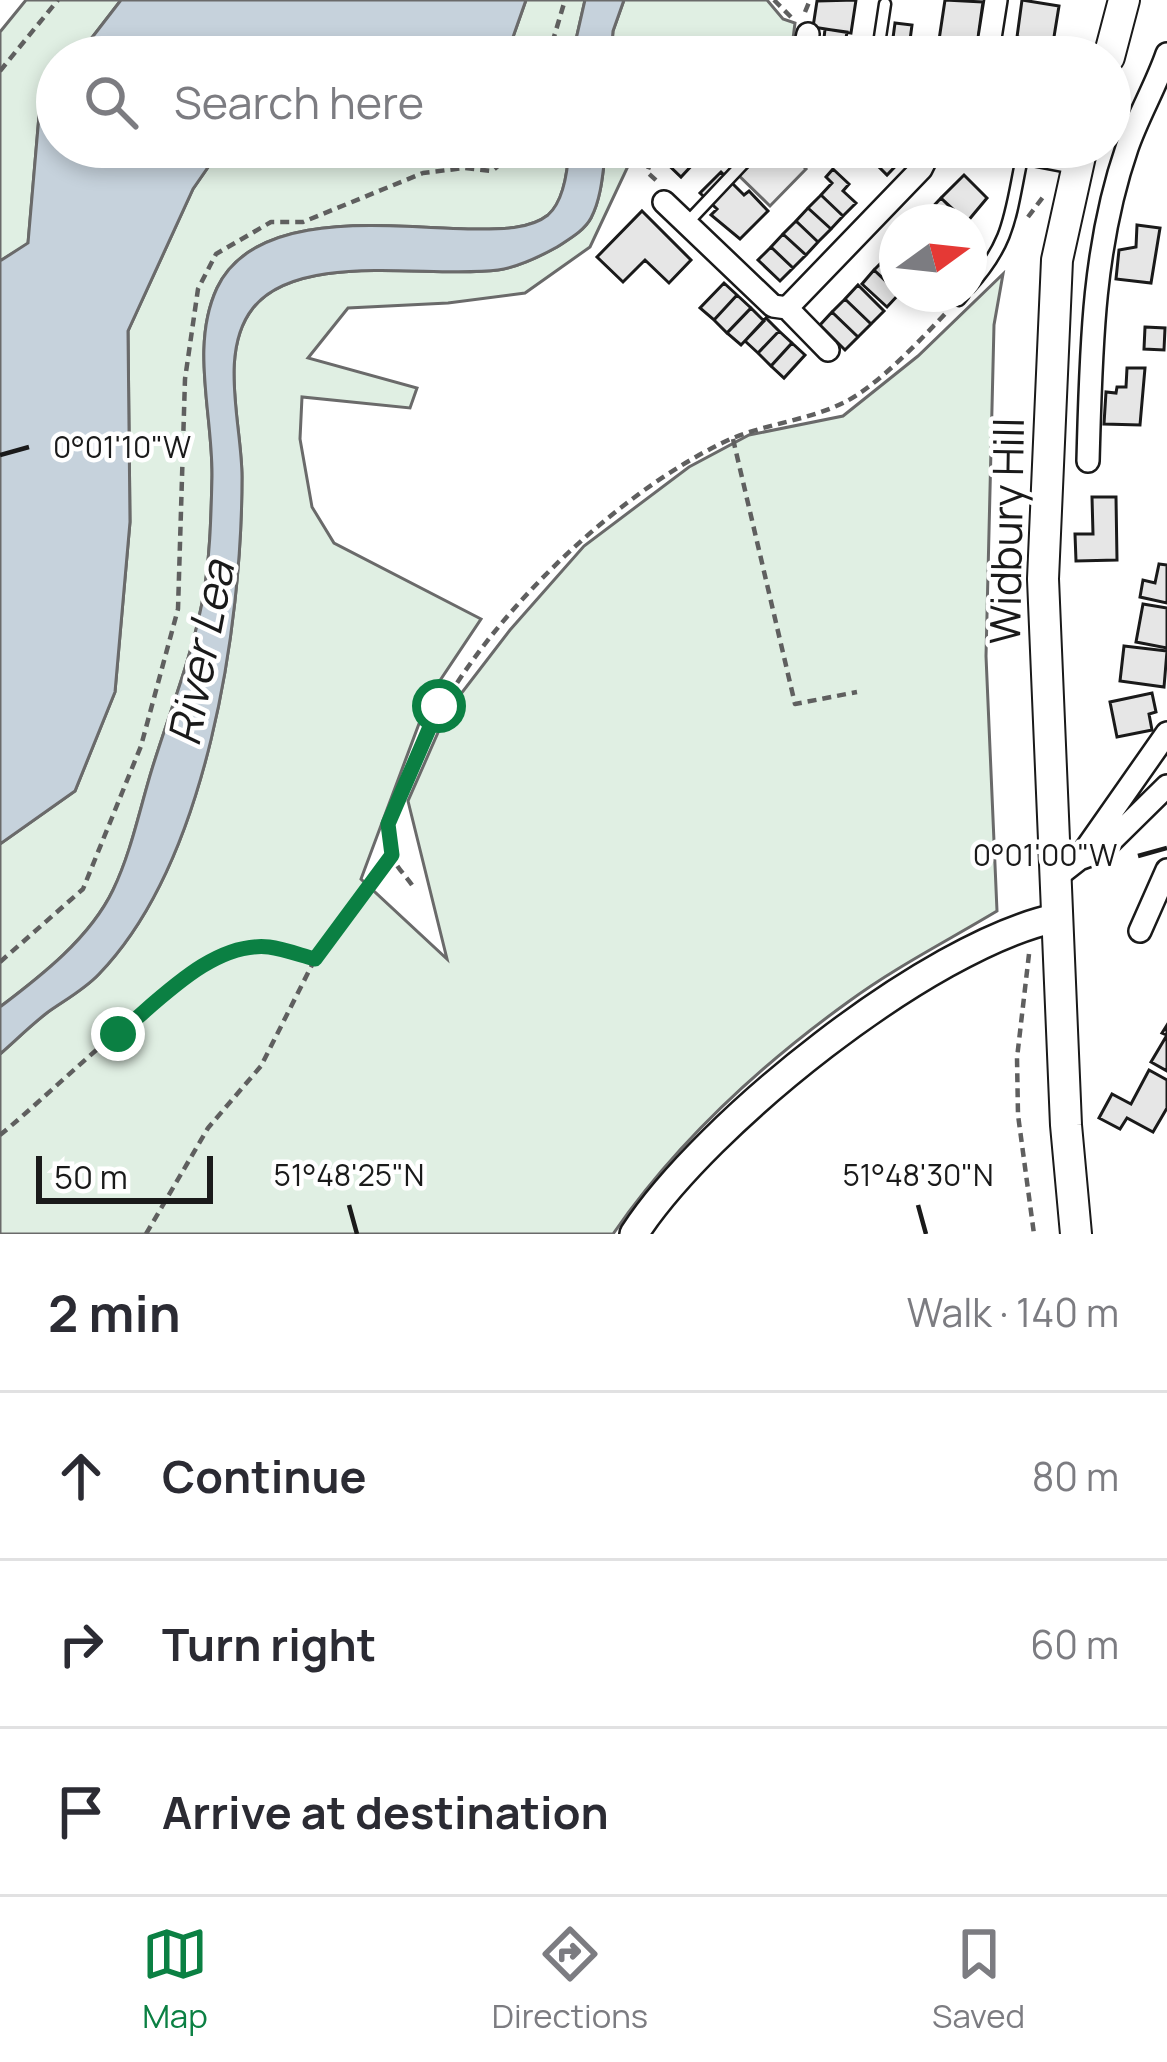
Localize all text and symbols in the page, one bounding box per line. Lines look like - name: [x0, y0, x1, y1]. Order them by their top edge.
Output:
- search box: [36, 36, 1131, 168]
- icon: search: [78, 69, 144, 135]
- text: Search here: [174, 71, 424, 133]
- north arrow: [879, 204, 987, 312]
- street label: Widbury Hill: [975, 417, 1037, 645]
- text: 0°01'10"W: [53, 426, 191, 467]
- water label: River Lea: [152, 554, 249, 750]
- route start: [412, 679, 466, 733]
- text: 0°01'00"W: [973, 834, 1117, 875]
- route end: [91, 1007, 145, 1061]
- scale bar: [36, 1150, 213, 1203]
- text: 50 m: [54, 1154, 128, 1199]
- text: 51°48'25"N: [274, 1154, 424, 1195]
- text: 51°48'30"N: [842, 1154, 994, 1195]
- text: 2 min: [48, 1278, 181, 1347]
- text: Walk · 140 m: [907, 1285, 1119, 1339]
- icon: ahead: [48, 1443, 114, 1509]
- text: Continue: [162, 1445, 367, 1507]
- text: 80 m: [1032, 1449, 1119, 1503]
- icon: right: [48, 1611, 114, 1677]
- text: Turn right: [162, 1613, 376, 1675]
- text: 60 m: [1030, 1617, 1119, 1671]
- icon: arrive: [48, 1779, 114, 1845]
- text: Arrive at destination: [162, 1781, 609, 1843]
- tab: Map: [142, 1921, 208, 2038]
- tab: Directions: [492, 1921, 648, 2038]
- tab: Saved: [932, 1921, 1025, 2038]

